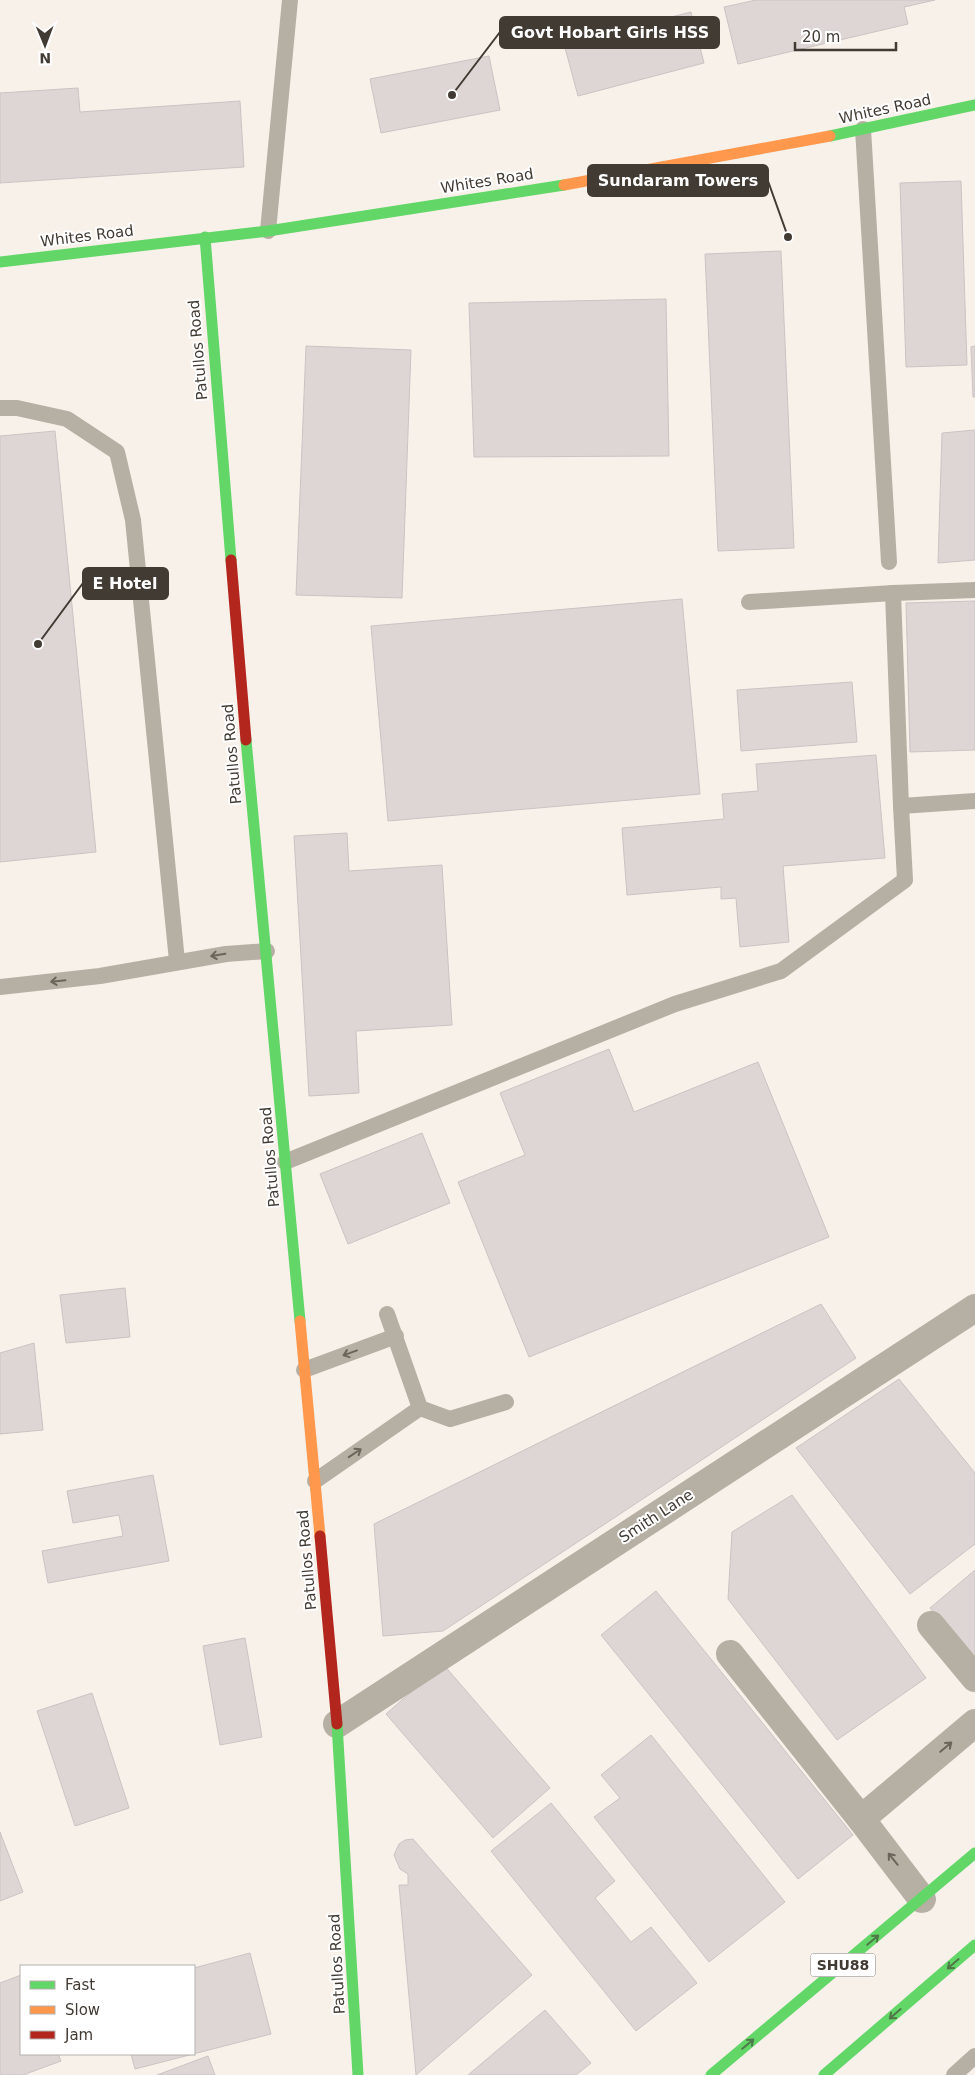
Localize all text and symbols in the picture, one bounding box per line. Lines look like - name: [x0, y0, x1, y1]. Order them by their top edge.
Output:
- callout: Govt Hobart Girls HSS: [500, 17, 719, 48]
- north arrow: [20, 20, 70, 70]
- scale bar: [795, 20, 896, 52]
- text: Govt Hobart Girls HSS: [511, 23, 709, 42]
- text: 20 m: [802, 28, 840, 46]
- text: N: [39, 50, 51, 66]
- street label: Whites Road: [837, 90, 933, 128]
- street label: Whites Road: [439, 165, 535, 197]
- callout: Sundaram Towers: [588, 165, 768, 196]
- text: Sundaram Towers: [598, 171, 758, 190]
- street label: Whites Road: [39, 221, 135, 251]
- street label: Patullos Road: [185, 299, 211, 401]
- callout: E Hotel: [83, 568, 168, 599]
- text: E Hotel: [93, 574, 157, 593]
- street label: Patullos Road: [219, 703, 245, 805]
- one-way arrow: [211, 950, 227, 960]
- one-way arrow: [50, 976, 66, 986]
- street label: Patullos Road: [257, 1106, 283, 1208]
- one-way arrow: [343, 1349, 358, 1358]
- one-way arrow: [348, 1448, 362, 1458]
- street label: Smith Lane: [616, 1485, 696, 1547]
- street label: Patullos Road: [294, 1509, 320, 1611]
- one-way arrow: [940, 1742, 953, 1753]
- one-way arrow: [888, 1853, 899, 1866]
- street label: Patullos Road: [325, 1913, 349, 2015]
- one-way arrow: [867, 1934, 880, 1945]
- road number: SHU88: [810, 1954, 876, 1976]
- one-way arrow: [947, 1958, 960, 1969]
- legend: [20, 1965, 195, 2055]
- text: Fast: [65, 1976, 95, 1994]
- text: Slow: [65, 2001, 100, 2019]
- one-way arrow: [888, 2009, 901, 2020]
- text: Jam: [64, 2026, 93, 2044]
- one-way arrow: [742, 2038, 755, 2049]

